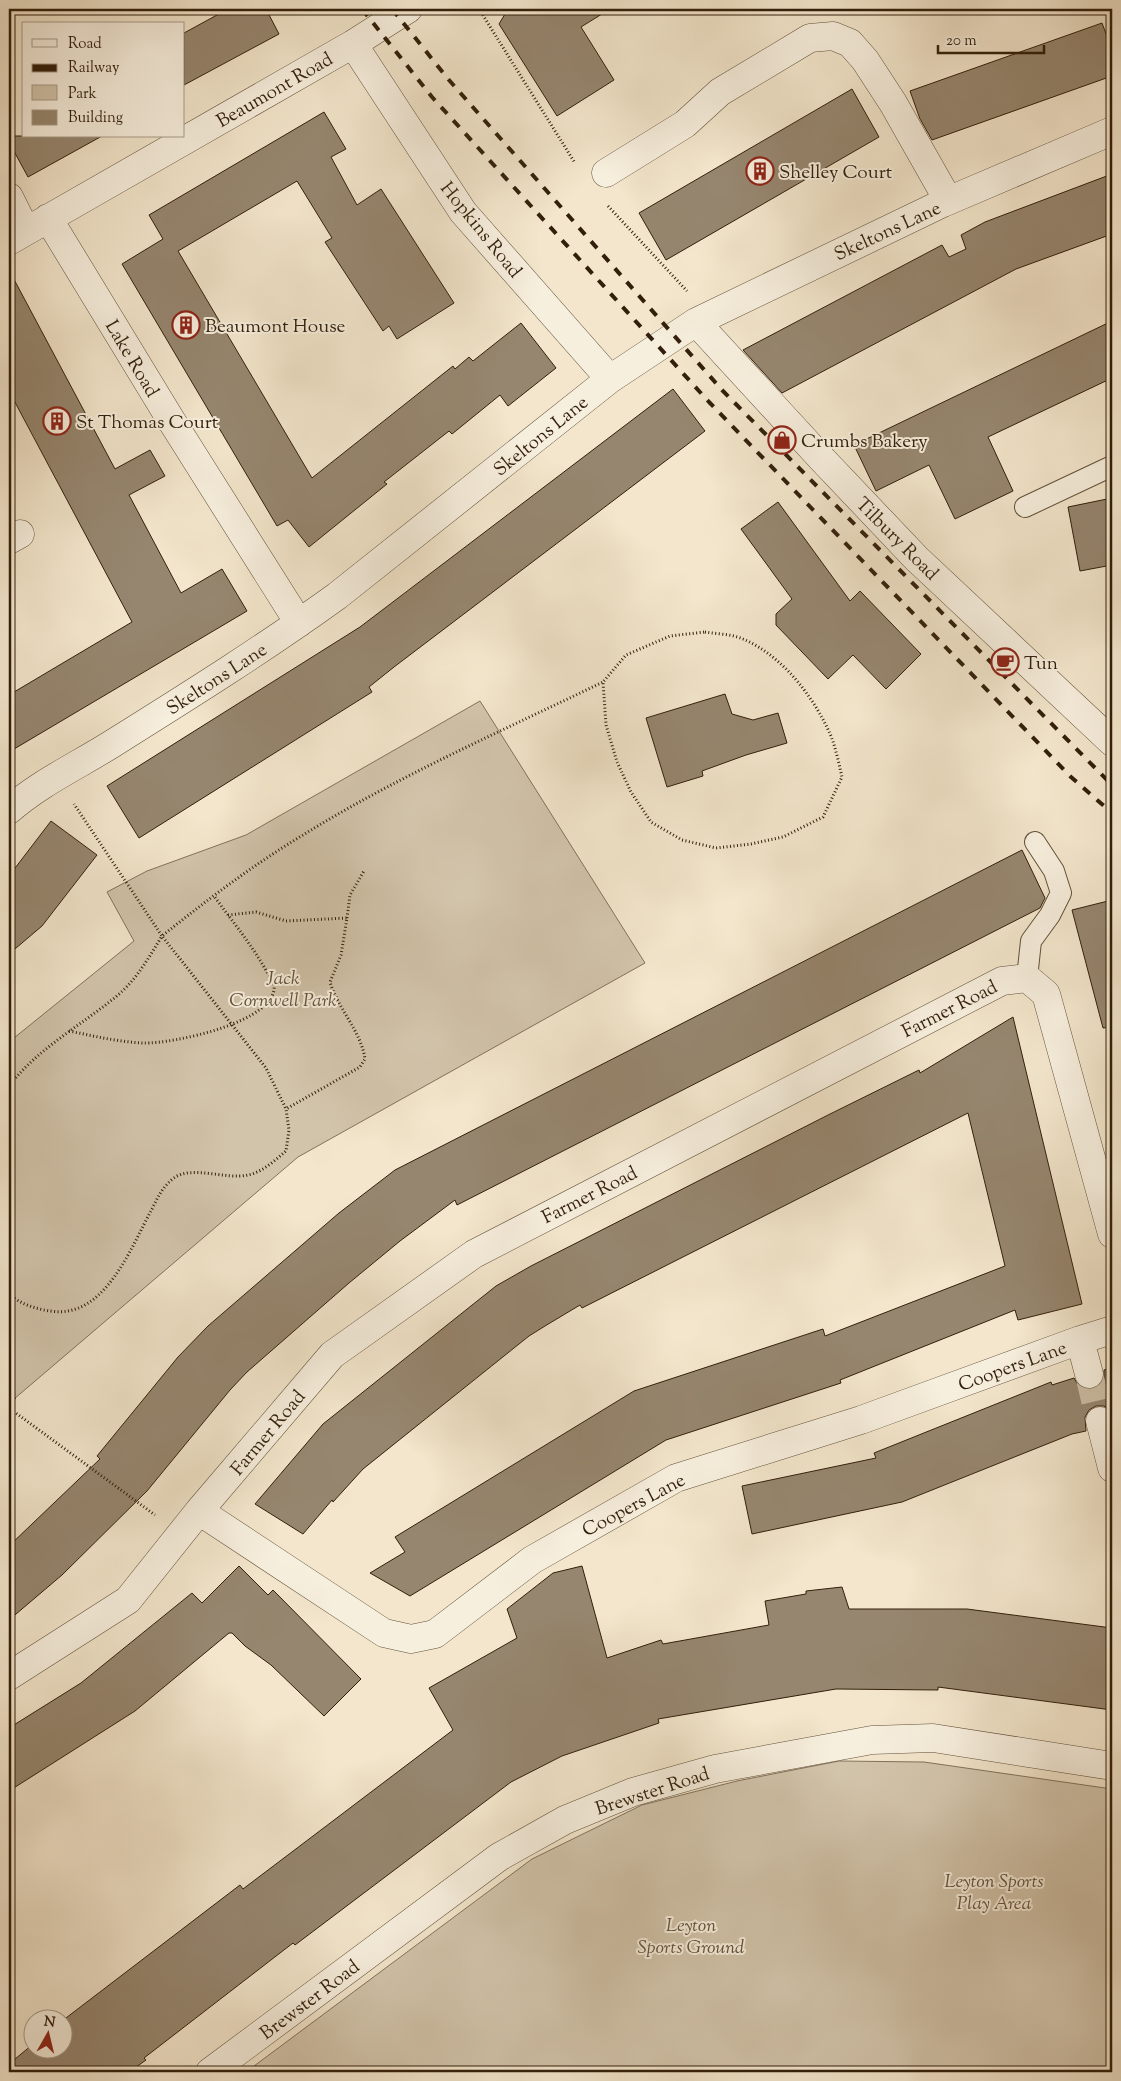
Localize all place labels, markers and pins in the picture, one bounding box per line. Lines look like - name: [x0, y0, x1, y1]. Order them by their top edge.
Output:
- building icon: Shelley Court: [745, 156, 775, 186]
- place label: Shelley Court: [779, 160, 893, 187]
- building icon: Beaumont House: [171, 310, 201, 340]
- place label: Beaumont House: [205, 314, 346, 341]
- building icon: St Thomas Court: [42, 406, 72, 436]
- place label: St Thomas Court: [76, 410, 219, 437]
- shop icon: Crumbs Bakery: [767, 425, 797, 455]
- place label: Crumbs Bakery: [801, 429, 928, 456]
- cafe icon: Tun: [990, 647, 1020, 677]
- place label: Tun: [1024, 651, 1058, 678]

